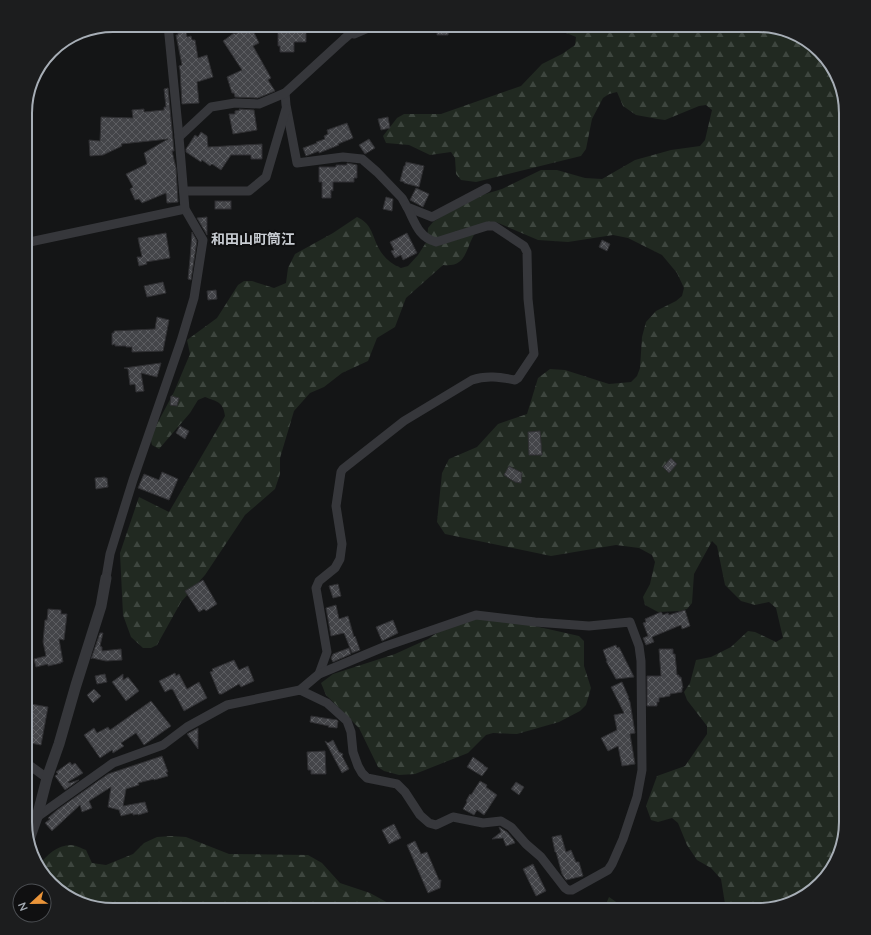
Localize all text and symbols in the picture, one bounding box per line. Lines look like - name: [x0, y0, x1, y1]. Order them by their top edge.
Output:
- district label: 和田山町筒江: [211, 230, 295, 249]
- north arrow: [12, 883, 52, 923]
- text: N: [15, 900, 32, 913]

